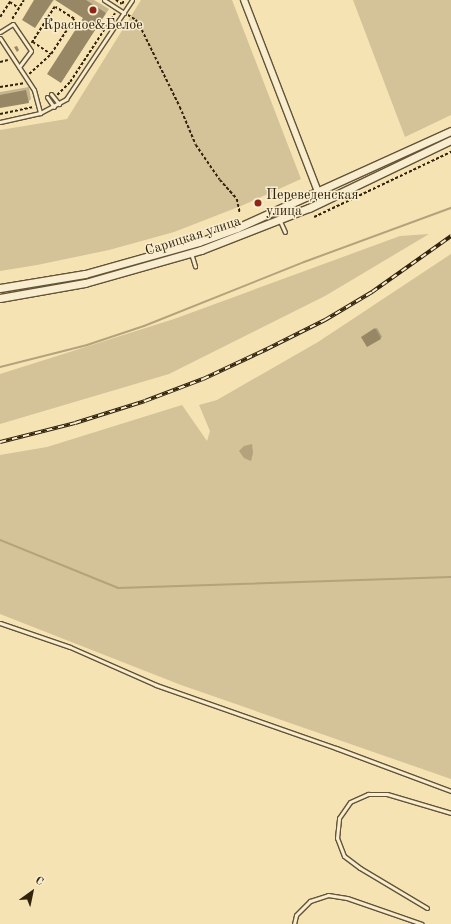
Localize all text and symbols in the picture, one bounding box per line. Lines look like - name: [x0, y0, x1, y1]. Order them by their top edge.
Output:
- marker: Красное&Белое: [88, 5, 98, 15]
- place label: Красное&Белое: [43, 17, 143, 33]
- place label: Переведенская улица: [266, 187, 359, 220]
- marker: Переведенская улица: [253, 198, 263, 208]
- street label: Сарицкая улица: [143, 213, 243, 259]
- north arrow: [12, 872, 52, 912]
- text: С: [33, 875, 45, 888]

